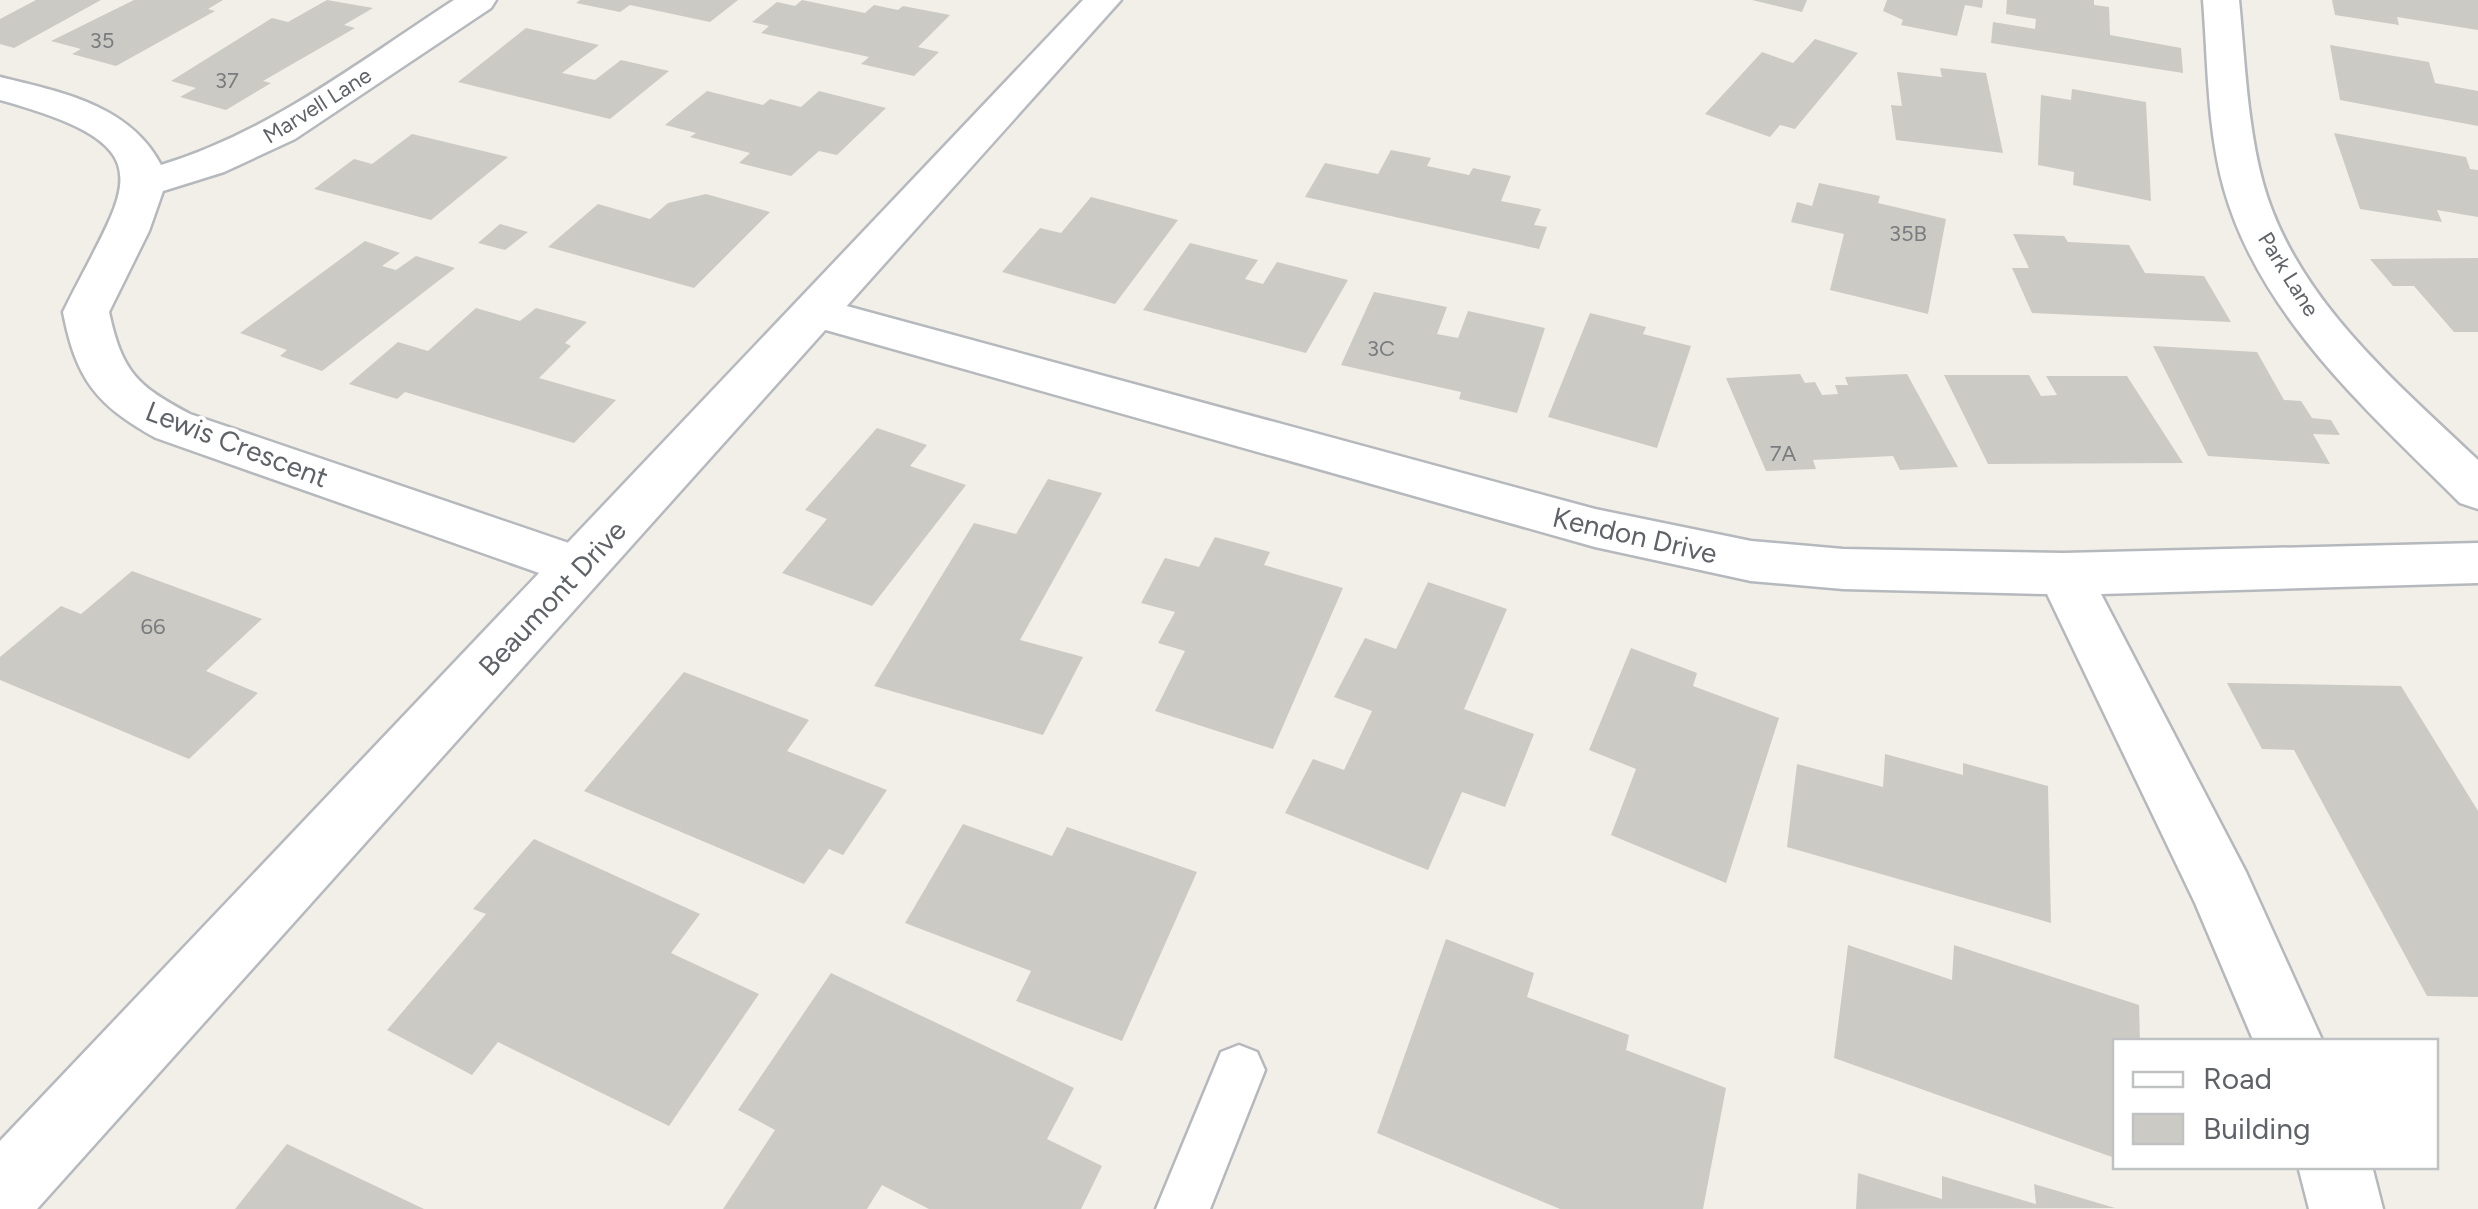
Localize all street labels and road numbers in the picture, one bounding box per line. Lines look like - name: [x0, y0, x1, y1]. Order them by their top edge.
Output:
- street label: Marvell Lane: [258, 62, 376, 149]
- street label: Park Lane: [2252, 227, 2325, 321]
- street label: Lewis Crescent: [141, 394, 333, 494]
- street label: Kendon Drive: [1549, 500, 1721, 570]
- street label: Beaumont Drive: [471, 513, 633, 683]

